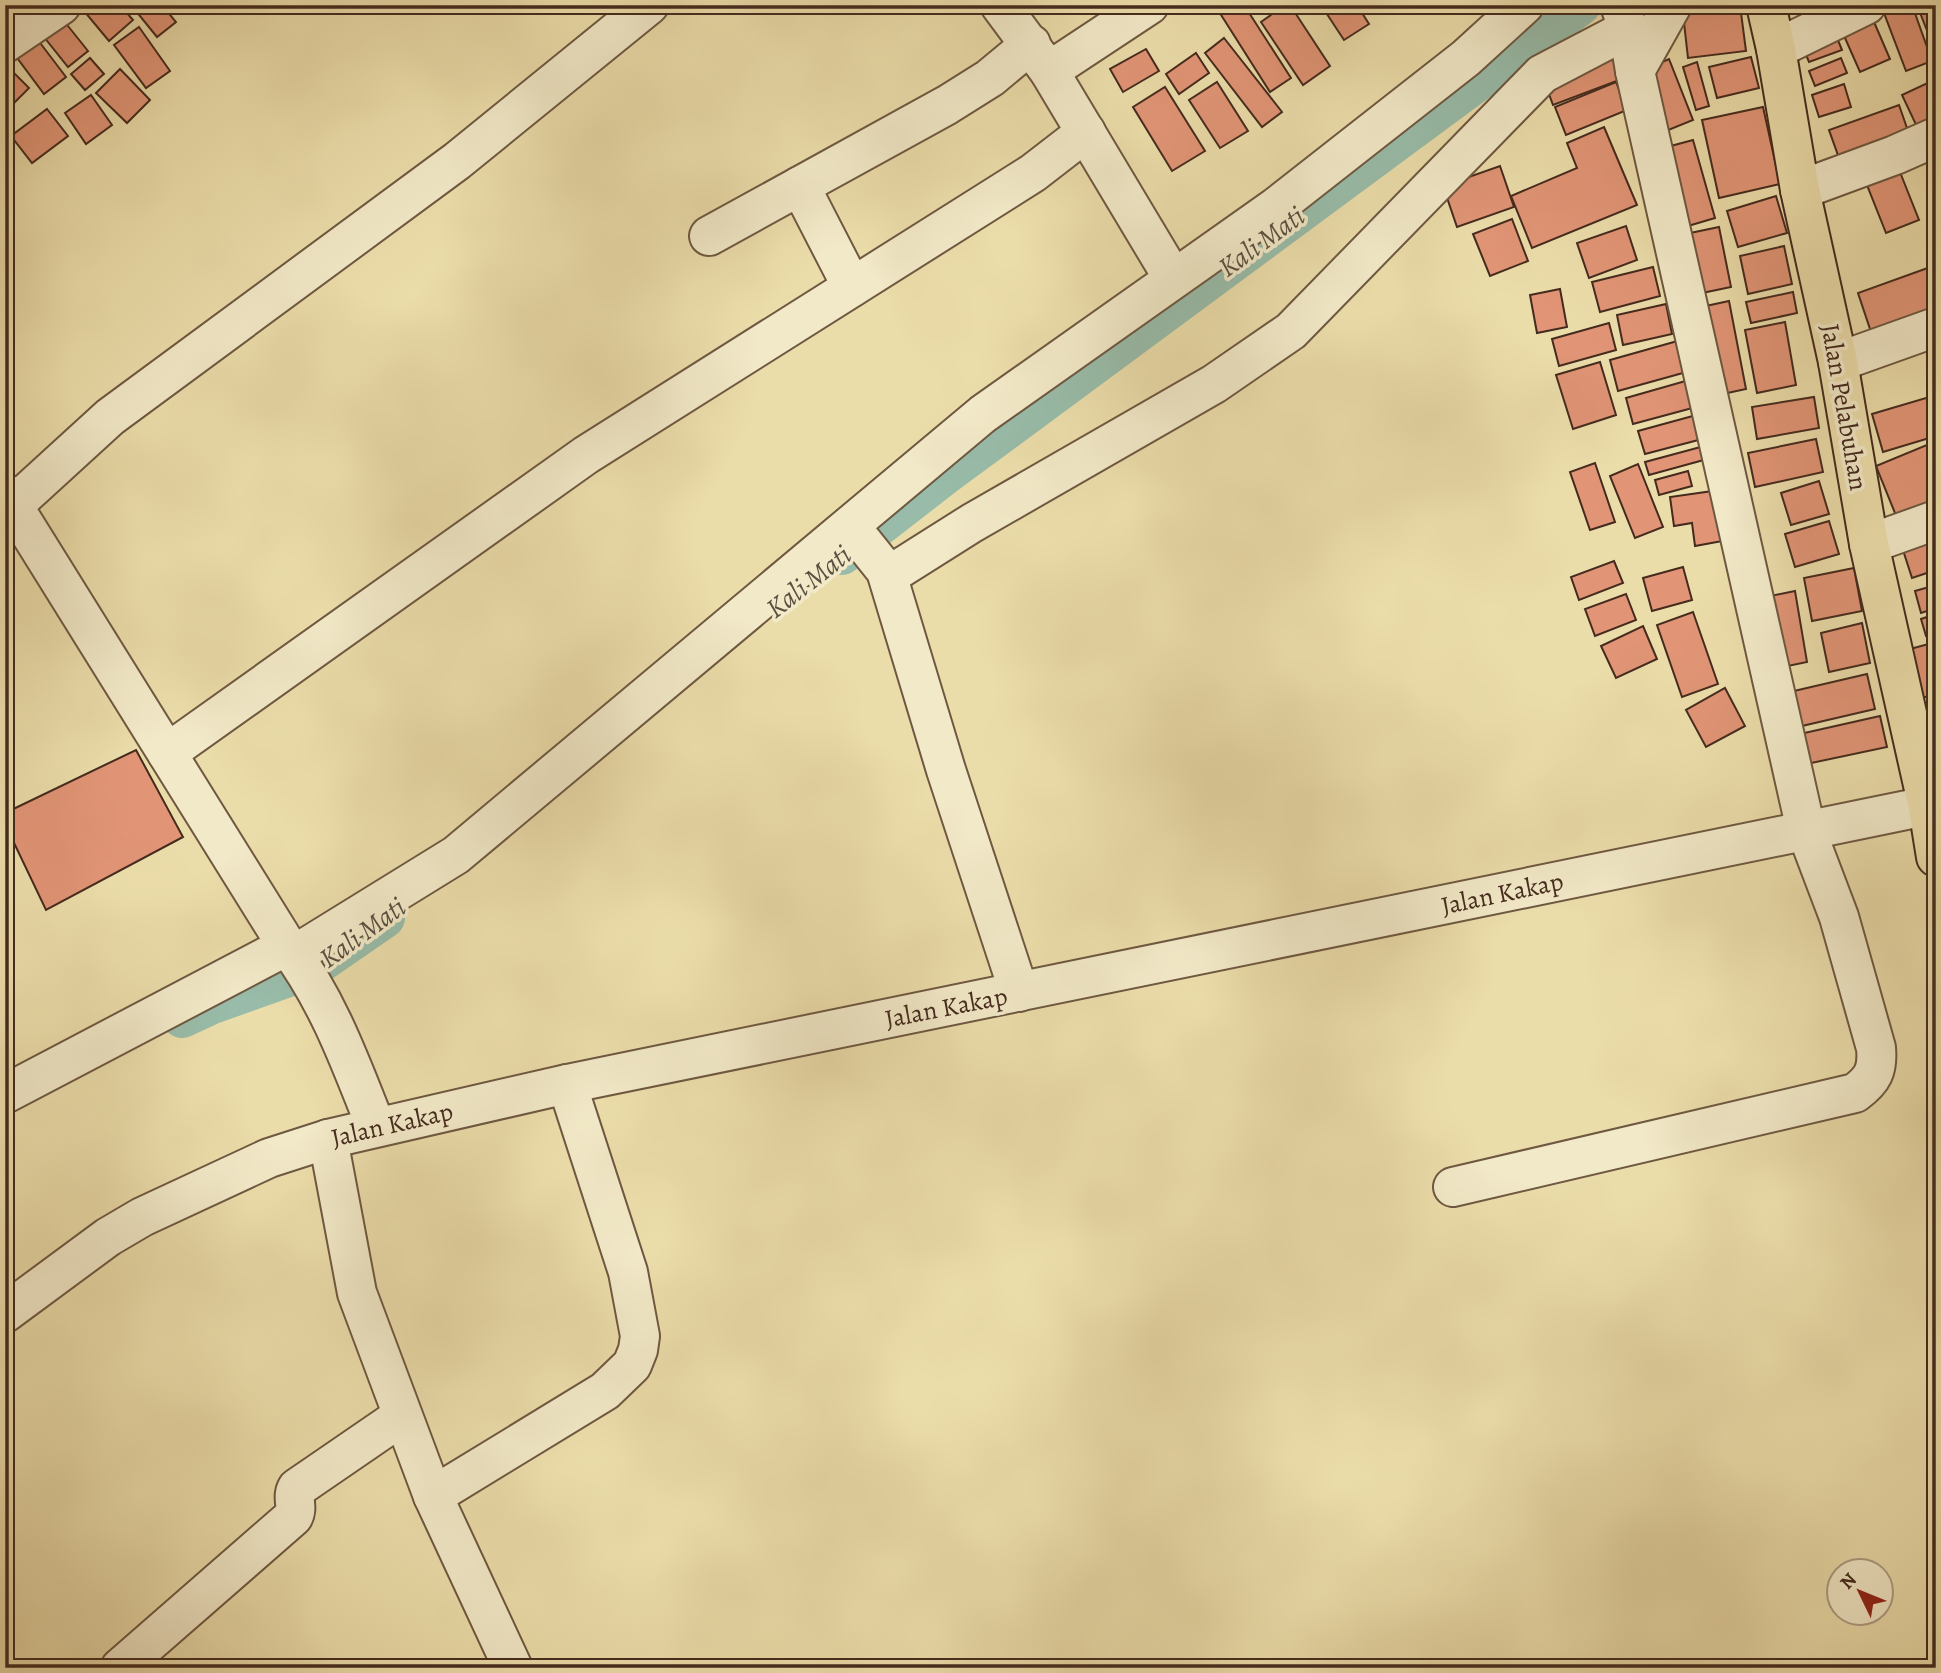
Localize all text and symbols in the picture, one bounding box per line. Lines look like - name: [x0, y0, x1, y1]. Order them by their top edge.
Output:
- water label: Kali Mati: [1211, 197, 1313, 286]
- street label: Jalan Pelabuhan: [1813, 321, 1876, 493]
- water label: Kali Mati: [758, 536, 859, 627]
- street label: Jalan Kakap: [1438, 863, 1566, 924]
- water label: Kali Mati: [312, 888, 414, 977]
- street label: Jalan Kakap: [882, 978, 1010, 1037]
- street label: Jalan Kakap: [328, 1093, 457, 1155]
- north arrow: [1826, 1558, 1896, 1628]
- text: N: [1834, 1567, 1863, 1595]

